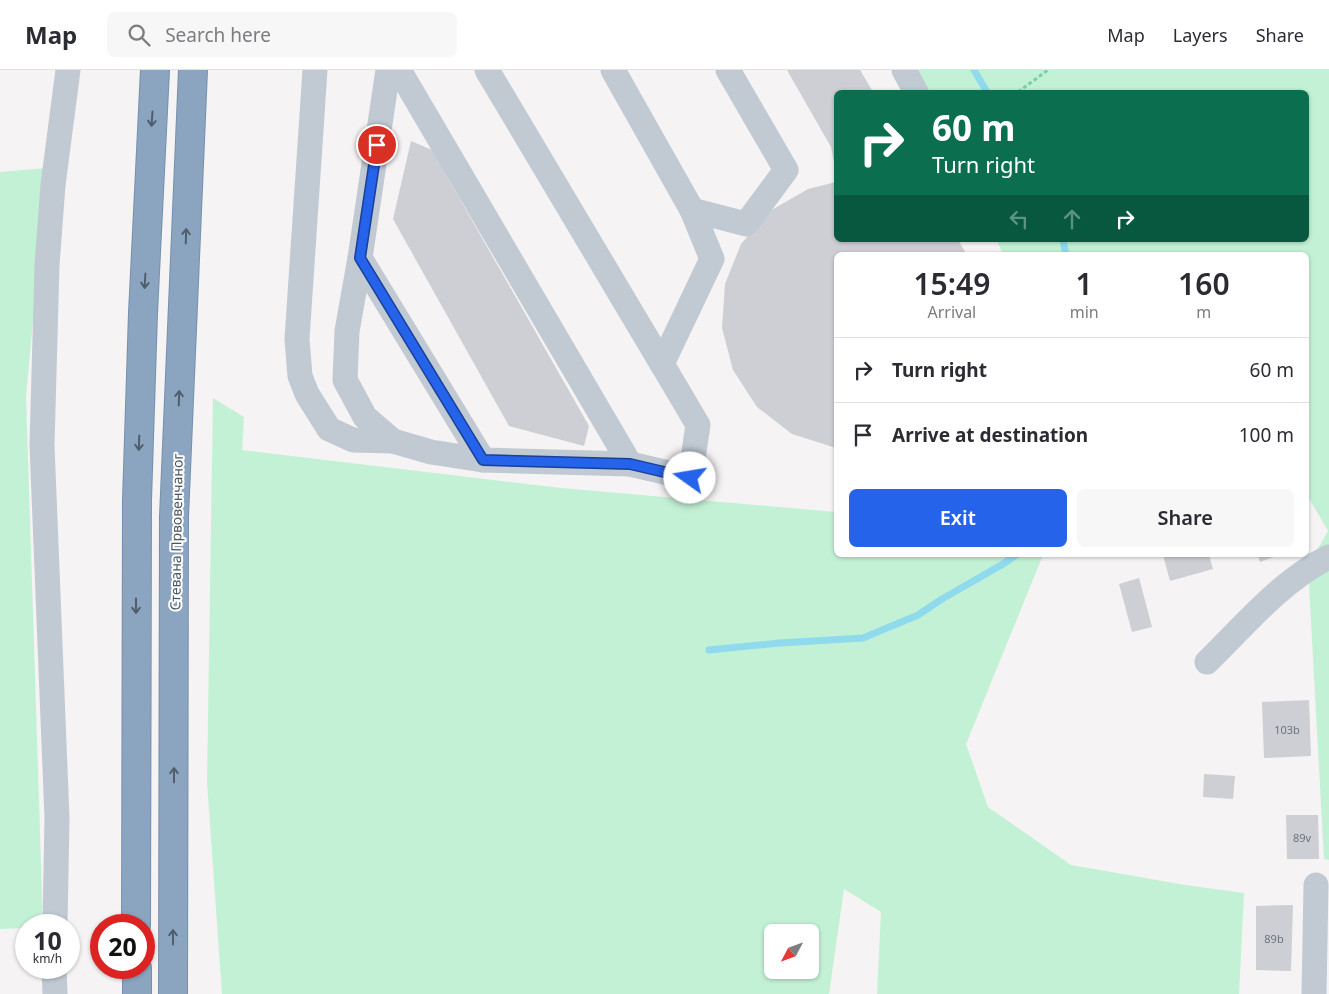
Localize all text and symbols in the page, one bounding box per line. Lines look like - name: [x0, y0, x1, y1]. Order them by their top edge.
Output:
- search box: [107, 12, 457, 57]
- text: Map: [25, 18, 77, 51]
- icon: search: [125, 21, 153, 49]
- text: Search here: [165, 22, 271, 48]
- text: Map: [1107, 23, 1145, 47]
- text: Layers: [1173, 23, 1228, 47]
- text: Share: [1256, 23, 1304, 47]
- text: 60 m: [932, 104, 1015, 151]
- one-way arrow: [148, 110, 157, 126]
- icon: right: [849, 110, 914, 175]
- pin: [356, 124, 398, 166]
- icon: arrive: [363, 131, 391, 159]
- text: Turn right: [932, 149, 1035, 179]
- icon: left: [1005, 205, 1033, 233]
- icon: ahead: [1058, 205, 1086, 233]
- icon: right: [1111, 205, 1139, 233]
- one-way arrow: [181, 228, 191, 244]
- text: 15:49: [913, 263, 990, 304]
- text: 1: [1076, 263, 1093, 304]
- text: 160: [1178, 263, 1230, 304]
- one-way arrow: [140, 273, 149, 289]
- text: Arrival: [927, 301, 976, 323]
- text: min: [1070, 301, 1099, 323]
- text: m: [1196, 301, 1211, 323]
- icon: right: [849, 356, 877, 384]
- text: Turn right: [892, 357, 987, 383]
- text: 60 m: [1250, 357, 1294, 383]
- one-way arrow: [175, 390, 184, 406]
- icon: arrive: [849, 421, 877, 449]
- text: Arrive at destination: [892, 422, 1088, 448]
- text: 100 m: [1239, 422, 1294, 448]
- one-way arrow: [134, 435, 144, 451]
- position arrow: [663, 451, 715, 503]
- street label: Стевана Првовенчаног: [165, 453, 187, 611]
- button: Exit: [849, 489, 1067, 547]
- button: Share: [1077, 489, 1294, 547]
- one-way arrow: [131, 598, 141, 614]
- house number: 103b: [1274, 722, 1300, 737]
- one-way arrow: [169, 767, 179, 784]
- house number: 89v: [1293, 830, 1311, 845]
- speed limit sign: 20: [90, 914, 155, 979]
- text: 10: [33, 923, 62, 957]
- north arrow: [764, 924, 819, 979]
- map controls: [764, 924, 819, 979]
- one-way arrow: [169, 930, 178, 946]
- house number: 89b: [1264, 931, 1284, 946]
- text: km/h: [33, 950, 62, 967]

